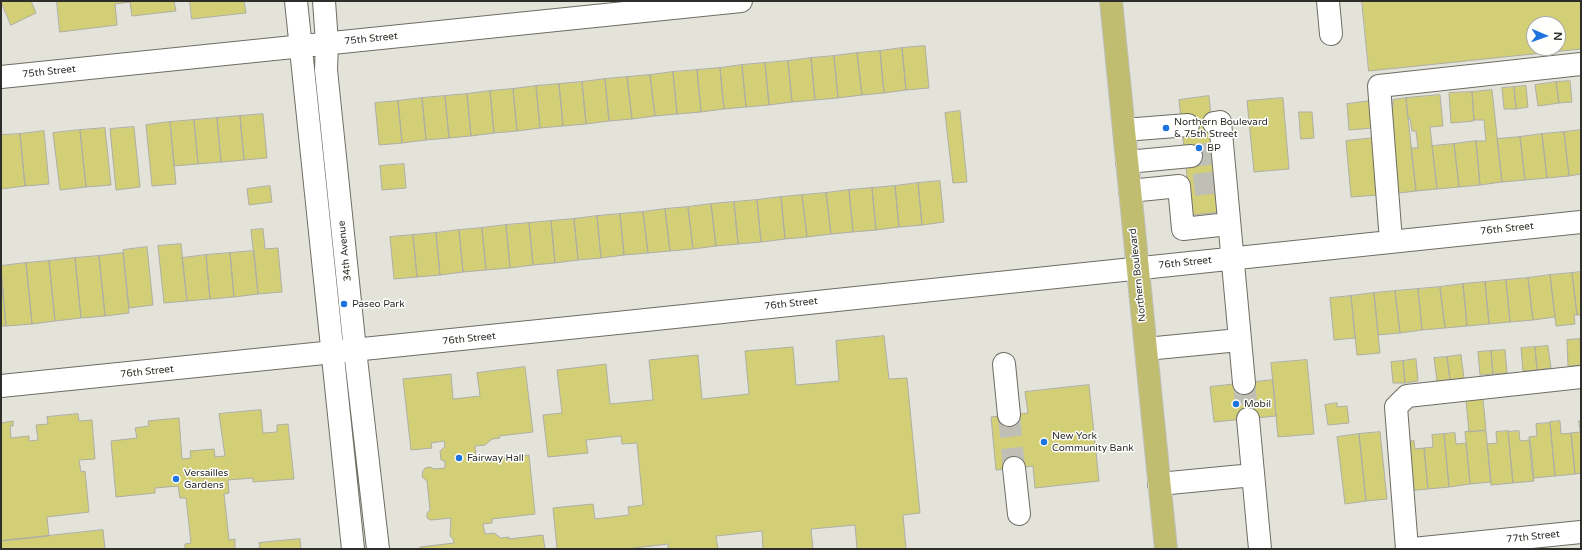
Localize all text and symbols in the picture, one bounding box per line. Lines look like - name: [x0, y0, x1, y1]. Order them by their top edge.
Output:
- north arrow: [1526, 16, 1566, 56]
- street label: 75th Street: [344, 30, 398, 48]
- text: N: [1551, 32, 1564, 41]
- street label: 75th Street: [22, 63, 76, 81]
- place label: Northern Boulevard & 75th Street: [1174, 116, 1268, 140]
- marker: Northern Boulevard & 75th Street: [1161, 123, 1171, 133]
- place label: BP: [1207, 142, 1221, 154]
- marker: BP: [1194, 143, 1204, 153]
- street label: 34th Avenue: [336, 220, 354, 282]
- street label: 76th Street: [1480, 220, 1534, 238]
- street label: Northern Boulevard: [1127, 228, 1149, 322]
- street label: 76th Street: [1158, 254, 1212, 272]
- street label: 76th Street: [764, 295, 818, 313]
- place label: Paseo Park: [352, 298, 405, 310]
- marker: Paseo Park: [339, 299, 349, 309]
- street label: 76th Street: [442, 330, 496, 348]
- street label: 76th Street: [120, 363, 174, 381]
- place label: Mobil: [1244, 398, 1271, 410]
- marker: Mobil: [1231, 399, 1241, 409]
- place label: New York Community Bank: [1052, 430, 1134, 454]
- marker: New York Community Bank: [1039, 437, 1049, 447]
- place label: Fairway Hall: [467, 452, 524, 464]
- marker: Fairway Hall: [454, 453, 464, 463]
- place label: Versailles Gardens: [184, 467, 228, 490]
- marker: Versailles Gardens: [171, 474, 181, 484]
- street label: 77th Street: [1506, 528, 1560, 546]

